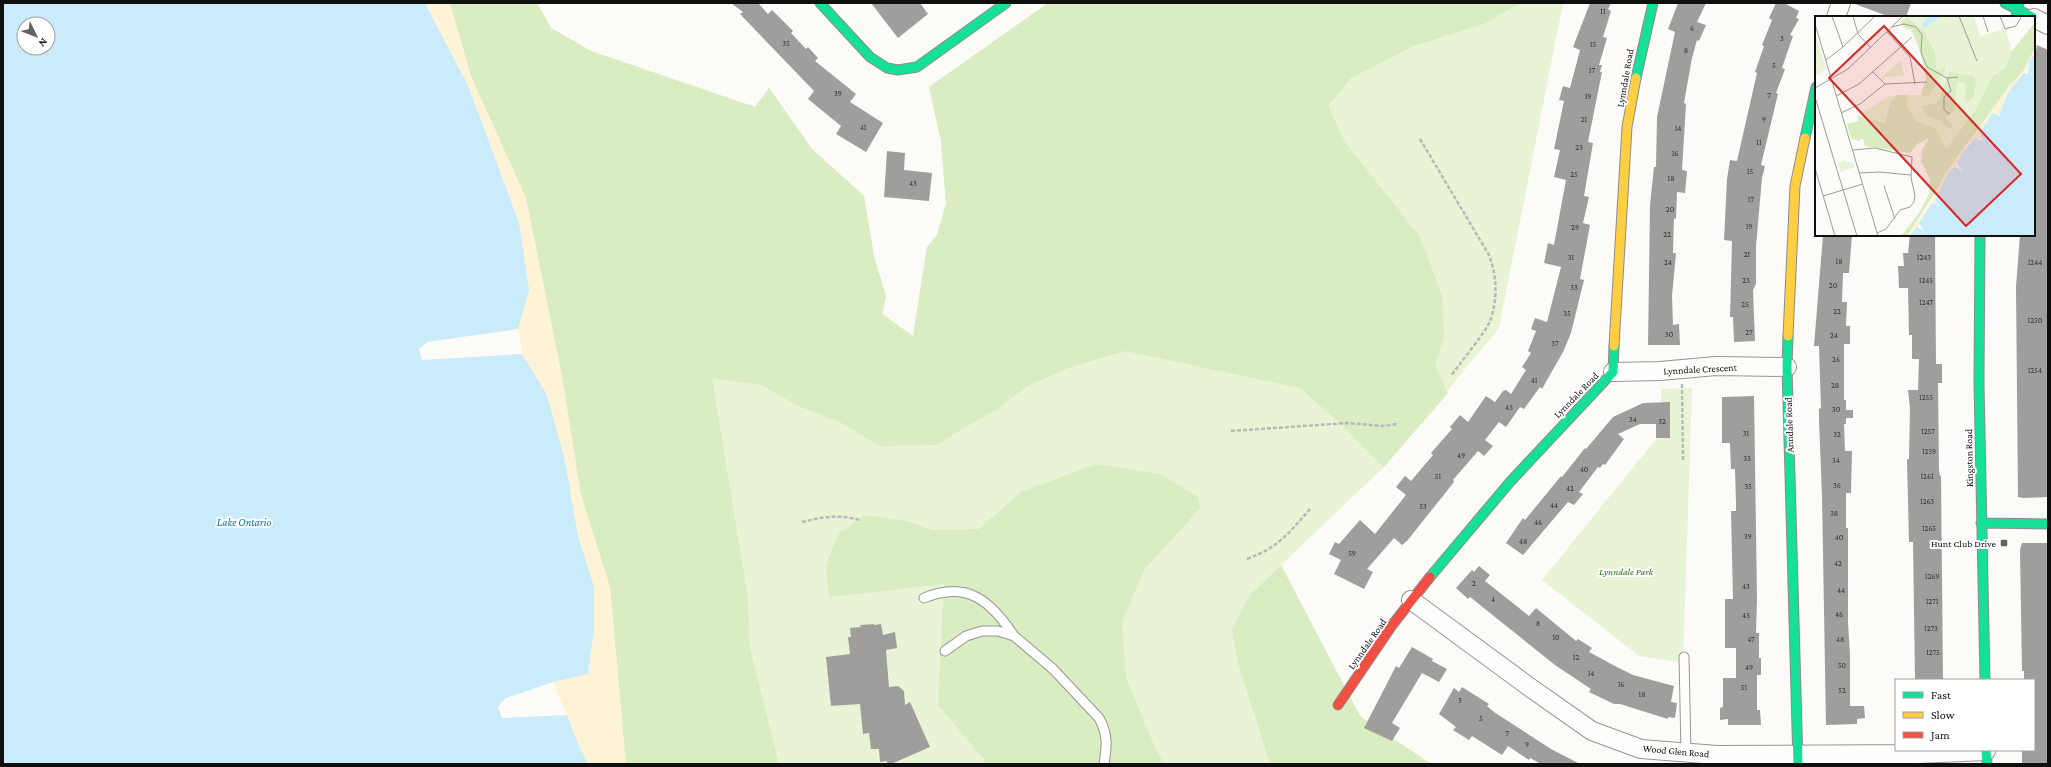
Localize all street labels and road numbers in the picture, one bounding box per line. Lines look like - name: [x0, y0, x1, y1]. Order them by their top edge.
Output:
- street label: Lynndale Road: [1614, 47, 1636, 108]
- street label: Lynndale Crescent: [1663, 362, 1738, 376]
- street label: Lynndale Road: [1551, 369, 1601, 420]
- street label: Anndale Road: [1783, 396, 1795, 453]
- street label: Kingston Road: [1963, 428, 1975, 487]
- street label: Lynndale Road: [1346, 616, 1389, 671]
- street label: Wood Glen Road: [1642, 743, 1710, 759]

